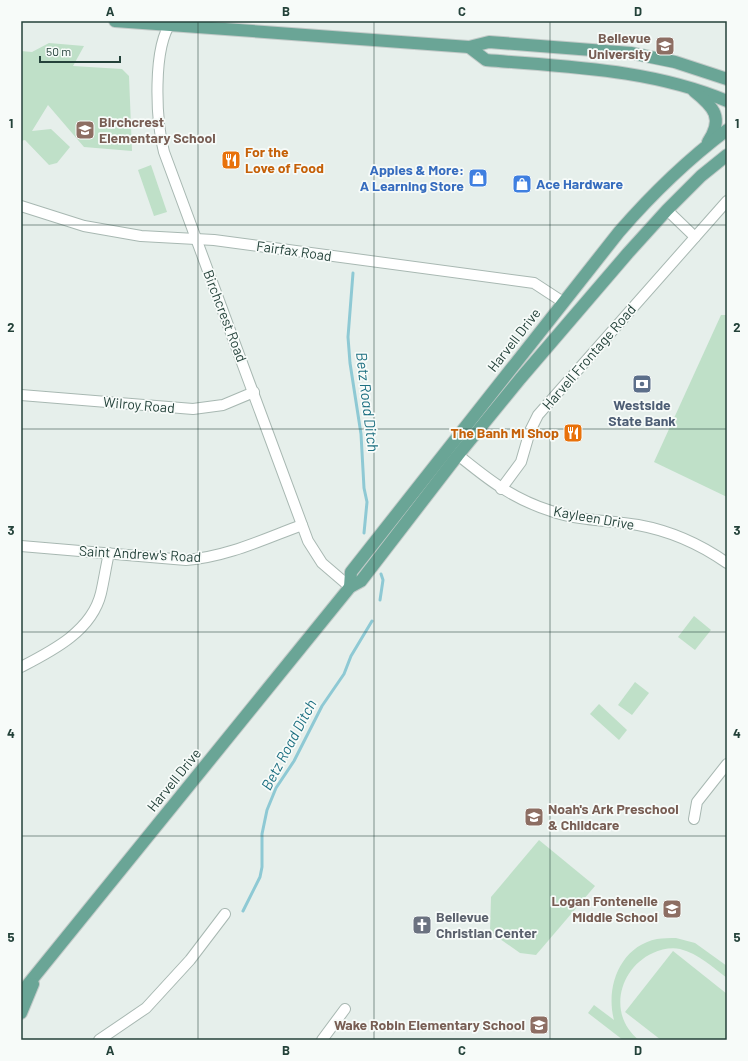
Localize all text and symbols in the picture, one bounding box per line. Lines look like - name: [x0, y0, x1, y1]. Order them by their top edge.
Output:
- text: A: [106, 3, 115, 19]
- text: B: [282, 3, 290, 19]
- text: C: [458, 3, 466, 19]
- text: D: [634, 3, 642, 19]
- place label: Bellevue University: [588, 29, 651, 62]
- school or university icon: Bellevue University: [654, 35, 676, 57]
- scale bar: [40, 38, 120, 64]
- text: 50 m: [46, 44, 71, 58]
- place label: Birchcrest Elementary School: [99, 113, 216, 146]
- text: 1: [9, 115, 13, 131]
- text: 1: [735, 115, 739, 131]
- school or university icon: Birchcrest Elementary School: [74, 119, 96, 141]
- place label: For the Love of Food: [245, 143, 324, 176]
- restaurant icon: For the Love of Food: [220, 149, 242, 171]
- place label: Apples & More: A Learning Store: [360, 161, 464, 194]
- shop icon: Apples & More: A Learning Store: [467, 167, 489, 189]
- shop icon: Ace Hardware: [511, 173, 533, 195]
- place label: Ace Hardware: [536, 175, 623, 192]
- street label: Fairfax Road: [255, 237, 333, 264]
- street label: Birchcrest Road: [200, 267, 251, 364]
- street label: Harvell Frontage Road: [538, 301, 639, 413]
- street label: Harvell Drive: [483, 304, 544, 375]
- text: 2: [7, 319, 15, 335]
- text: 2: [733, 319, 741, 335]
- water label: Betz Road Ditch: [353, 351, 383, 453]
- bank icon: Westside State Bank: [631, 373, 653, 395]
- street label: Wilroy Road: [103, 393, 175, 416]
- place label: Westside State Bank: [608, 396, 676, 429]
- restaurant icon: The Banh Mi Shop: [562, 422, 584, 444]
- place label: The Banh Mi Shop: [451, 424, 559, 441]
- street label: Kayleen Drive: [552, 502, 636, 533]
- text: 3: [7, 522, 15, 538]
- text: 3: [733, 522, 741, 538]
- street label: Saint Andrew's Road: [79, 542, 202, 565]
- water label: Betz Road Ditch: [257, 696, 320, 793]
- text: 4: [7, 725, 15, 741]
- text: 4: [733, 725, 741, 741]
- street label: Harvell Drive: [143, 745, 204, 815]
- place label: Noah's Ark Preschool & Childcare: [548, 800, 679, 833]
- school or university icon: Noah's Ark Preschool & Childcare: [523, 806, 545, 828]
- place label: Logan Fontenelle Middle School: [551, 892, 658, 925]
- school or university icon: Logan Fontenelle Middle School: [661, 898, 683, 920]
- place label: Bellevue Christian Center: [436, 908, 538, 941]
- church icon: Bellevue Christian Center: [411, 914, 433, 936]
- text: 5: [7, 929, 15, 945]
- text: 5: [733, 929, 741, 945]
- school or university icon: Wake Robin Elementary School: [528, 1014, 550, 1036]
- place label: Wake Robin Elementary School: [334, 1016, 525, 1033]
- text: A: [106, 1042, 115, 1058]
- text: B: [282, 1042, 290, 1058]
- text: C: [458, 1042, 466, 1058]
- text: D: [634, 1042, 642, 1058]

